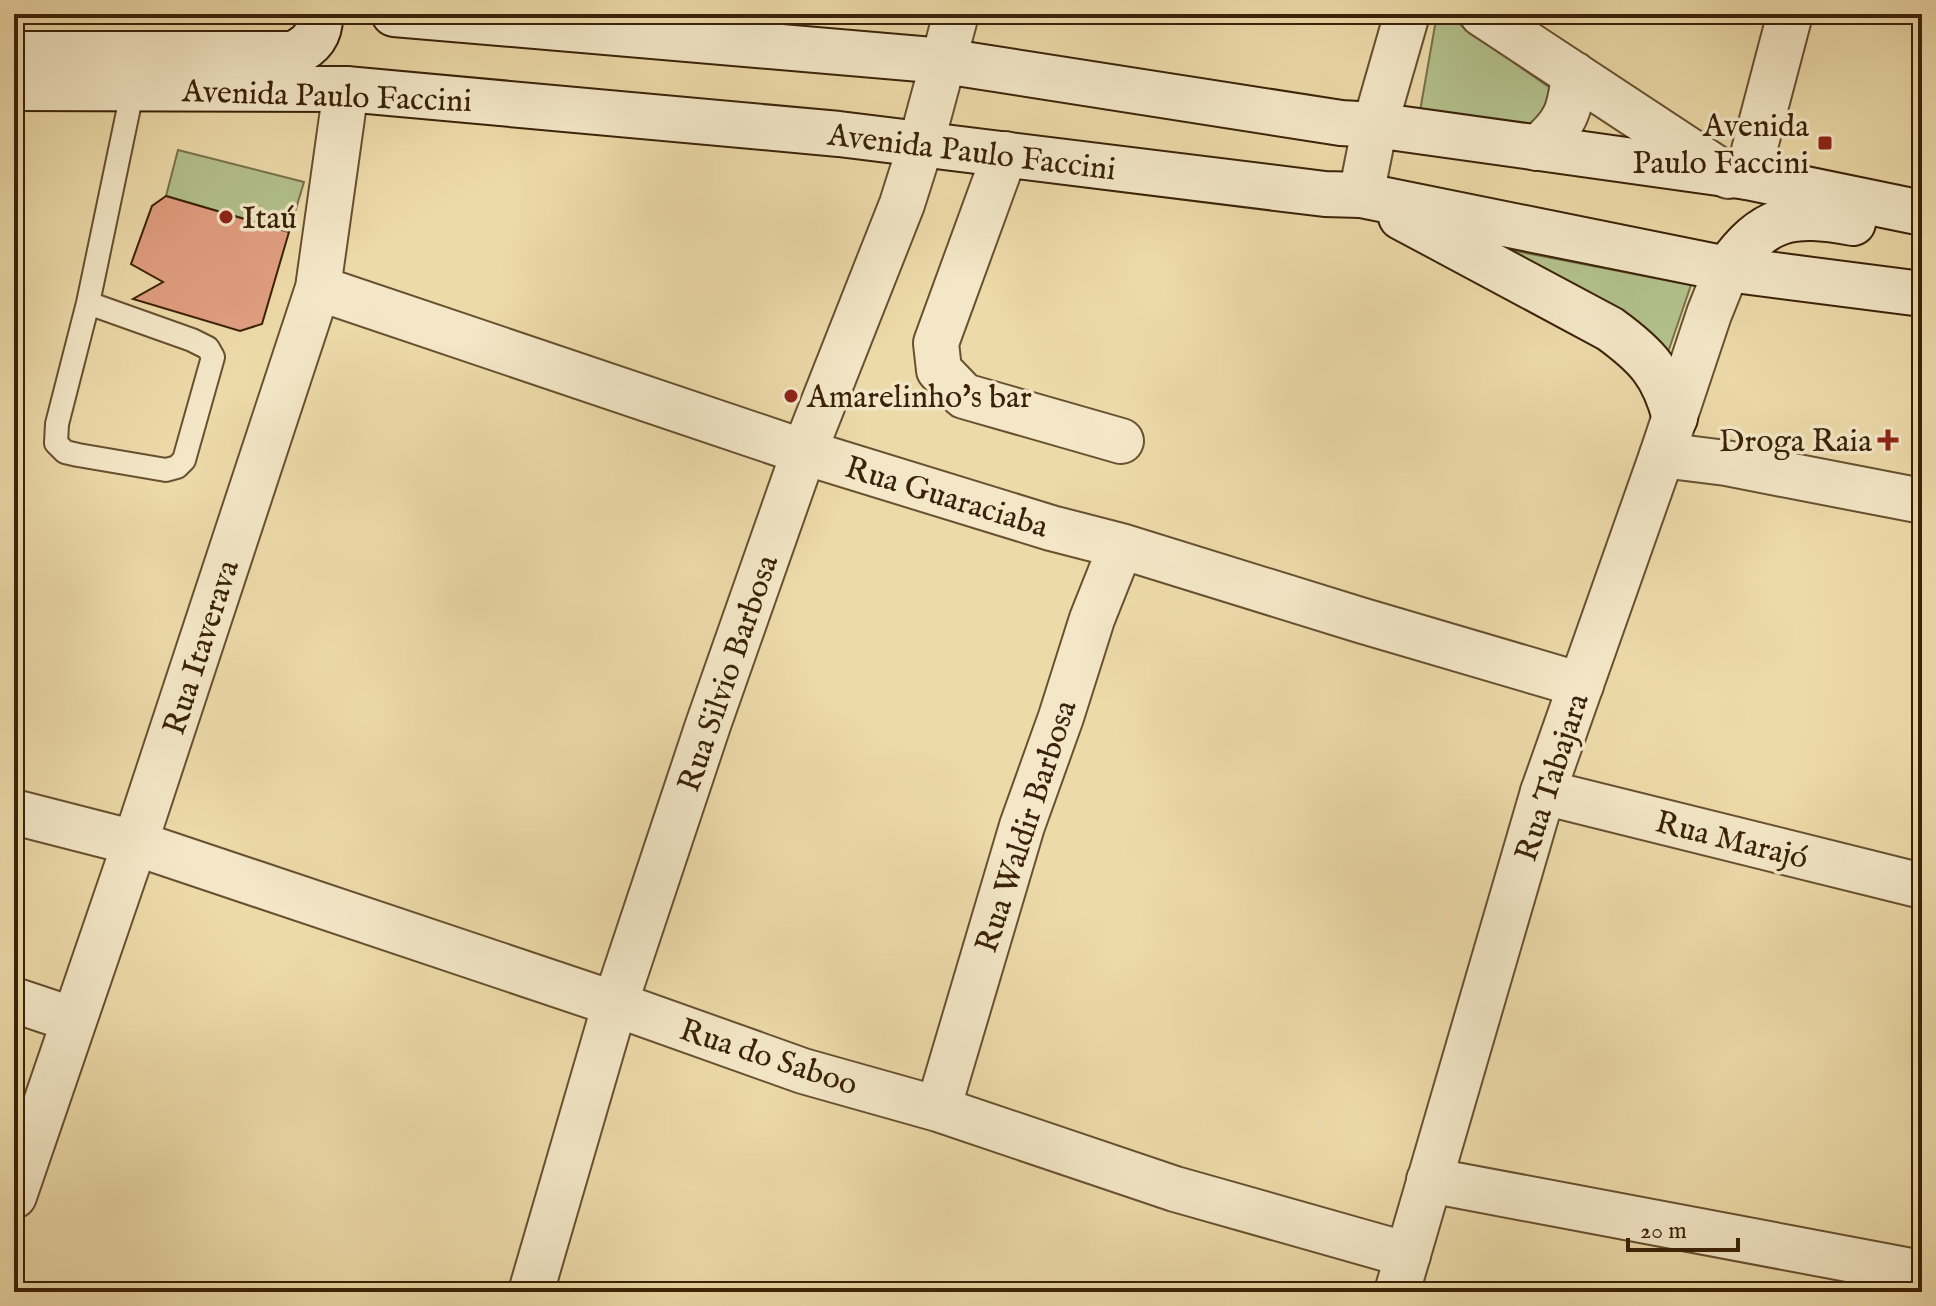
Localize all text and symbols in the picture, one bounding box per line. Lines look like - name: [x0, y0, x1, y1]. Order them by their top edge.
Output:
- street label: Avenida Paulo Faccini: [180, 72, 472, 123]
- place label: Avenida Paulo Faccini: [1632, 107, 1809, 185]
- street label: Avenida Paulo Faccini: [824, 115, 1118, 191]
- marker: Avenida Paulo Faccini: [1816, 134, 1834, 152]
- place label: Itaú: [242, 199, 297, 240]
- marker: Itaú: [217, 208, 235, 226]
- place label: Amarelinho's bar: [806, 378, 1032, 419]
- marker: Amarelinho's bar: [782, 387, 800, 405]
- place label: Droga Raia: [1719, 422, 1872, 463]
- marker: Droga Raia: [1879, 431, 1897, 449]
- street label: Rua Guaraciaba: [840, 448, 1053, 549]
- street label: Rua Silvio Barbosa: [670, 550, 789, 798]
- street label: Rua Itaverava: [155, 555, 250, 740]
- street label: Rua Tabajara: [1507, 688, 1600, 867]
- street label: Rua Waldir Barbosa: [967, 695, 1088, 958]
- street label: Rua Marajó: [1651, 803, 1812, 880]
- street label: Rua do Saboo: [674, 1010, 862, 1106]
- scale bar: [1628, 1202, 1738, 1252]
- text: 20 m: [1640, 1216, 1687, 1247]

